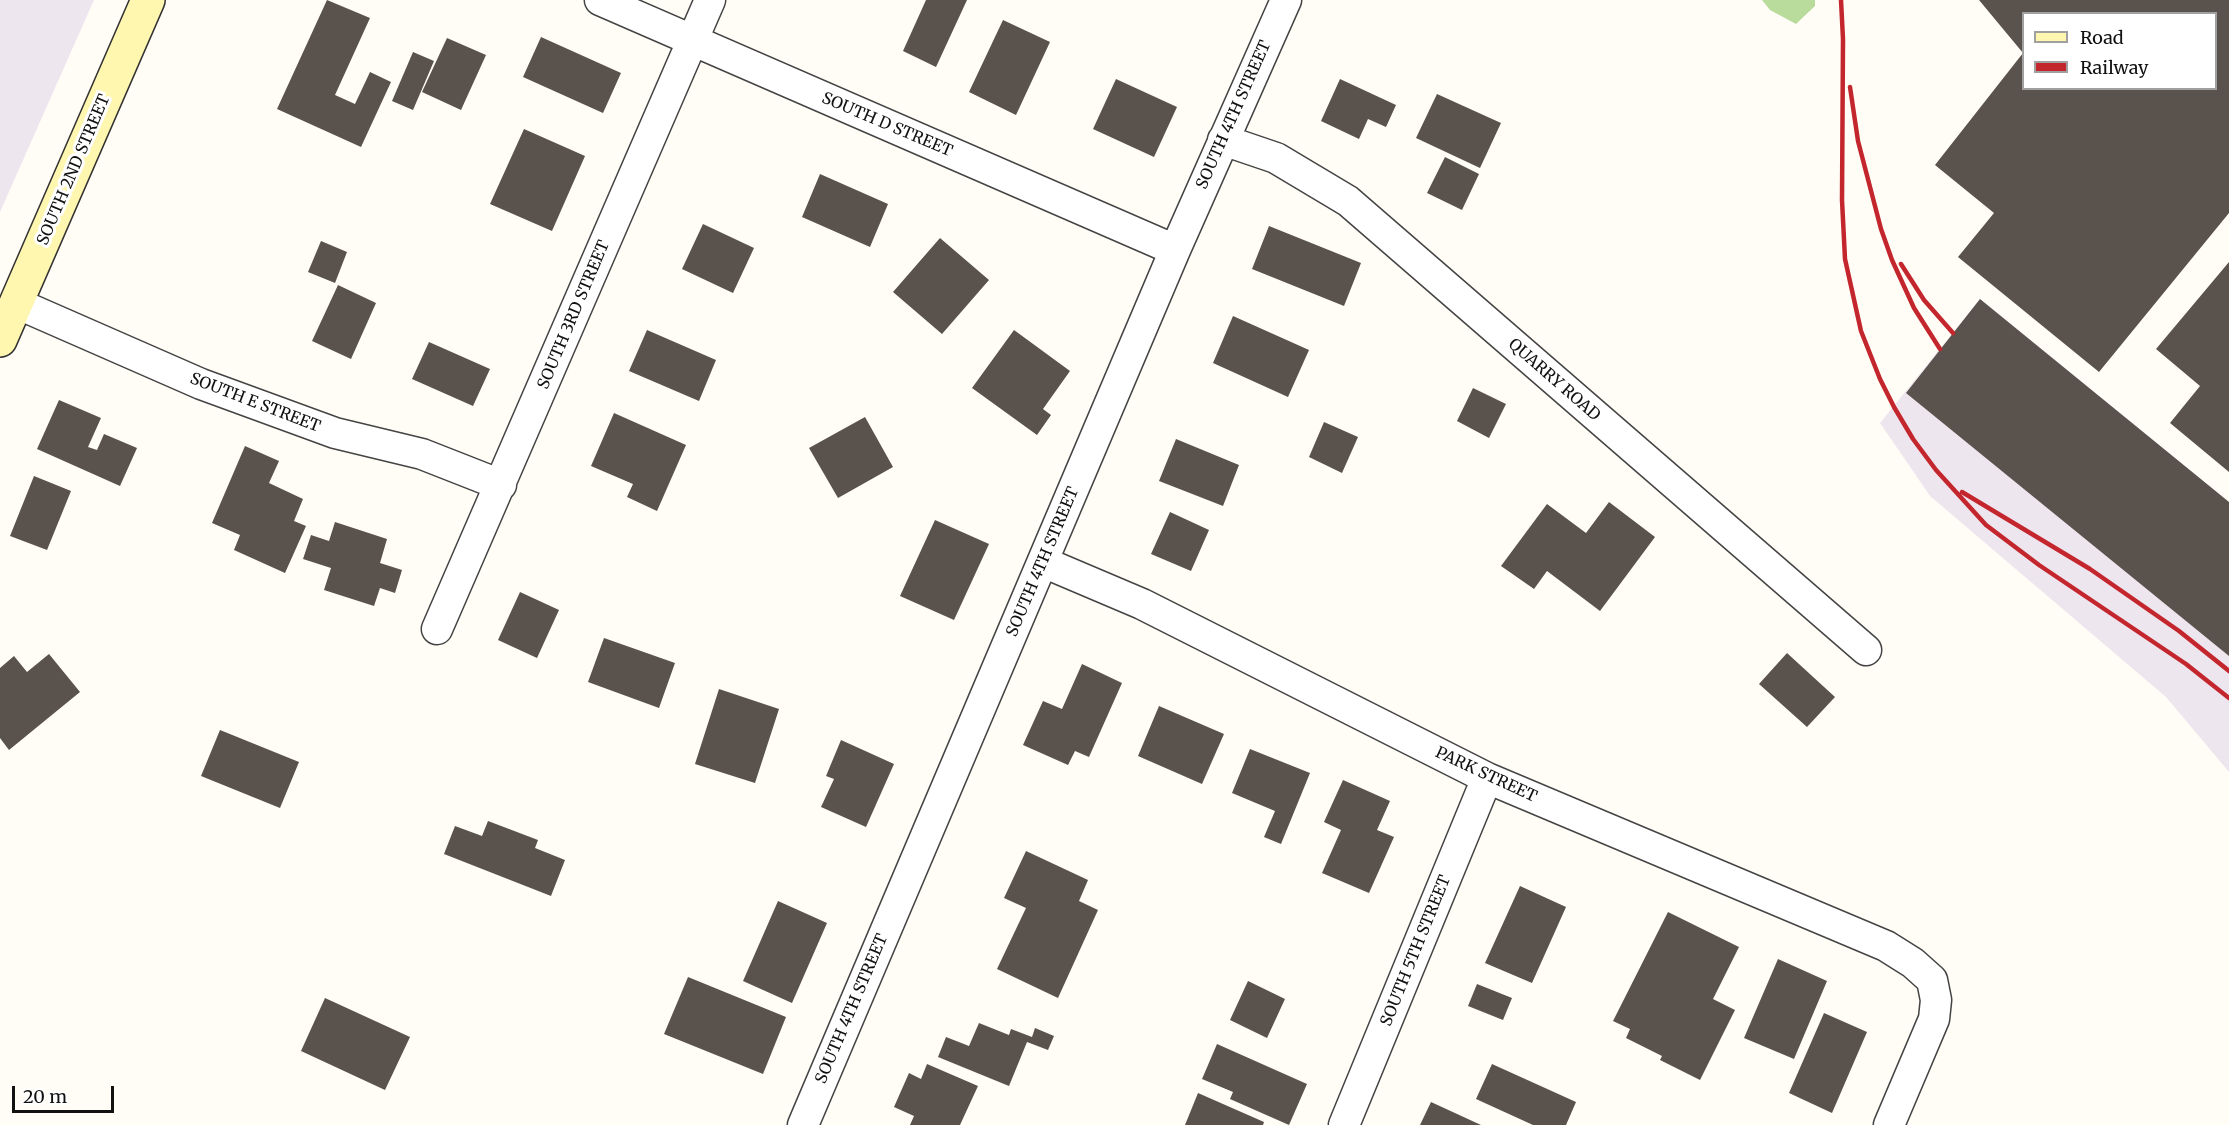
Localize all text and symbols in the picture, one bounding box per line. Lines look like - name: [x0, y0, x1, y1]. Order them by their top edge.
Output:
- legend: [2022, 12, 2217, 90]
- text: Road: [2080, 26, 2124, 49]
- street label: SOUTH 4TH STREET: [1193, 38, 1275, 192]
- text: Railway: [2080, 56, 2148, 79]
- street label: SOUTH D STREET: [819, 89, 955, 161]
- street label: SOUTH 2ND STREET: [34, 92, 114, 248]
- street label: SOUTH 3RD STREET: [534, 238, 614, 392]
- street label: QUARRY ROAD: [1504, 335, 1604, 425]
- street label: SOUTH E STREET: [187, 369, 323, 437]
- street label: SOUTH 4TH STREET: [1003, 484, 1083, 640]
- street label: PARK STREET: [1432, 743, 1540, 807]
- street label: SOUTH 5TH STREET: [1377, 873, 1455, 1029]
- street label: SOUTH 4TH STREET: [812, 931, 892, 1087]
- scale bar: [15, 1074, 117, 1112]
- text: 20 m: [23, 1085, 67, 1108]

